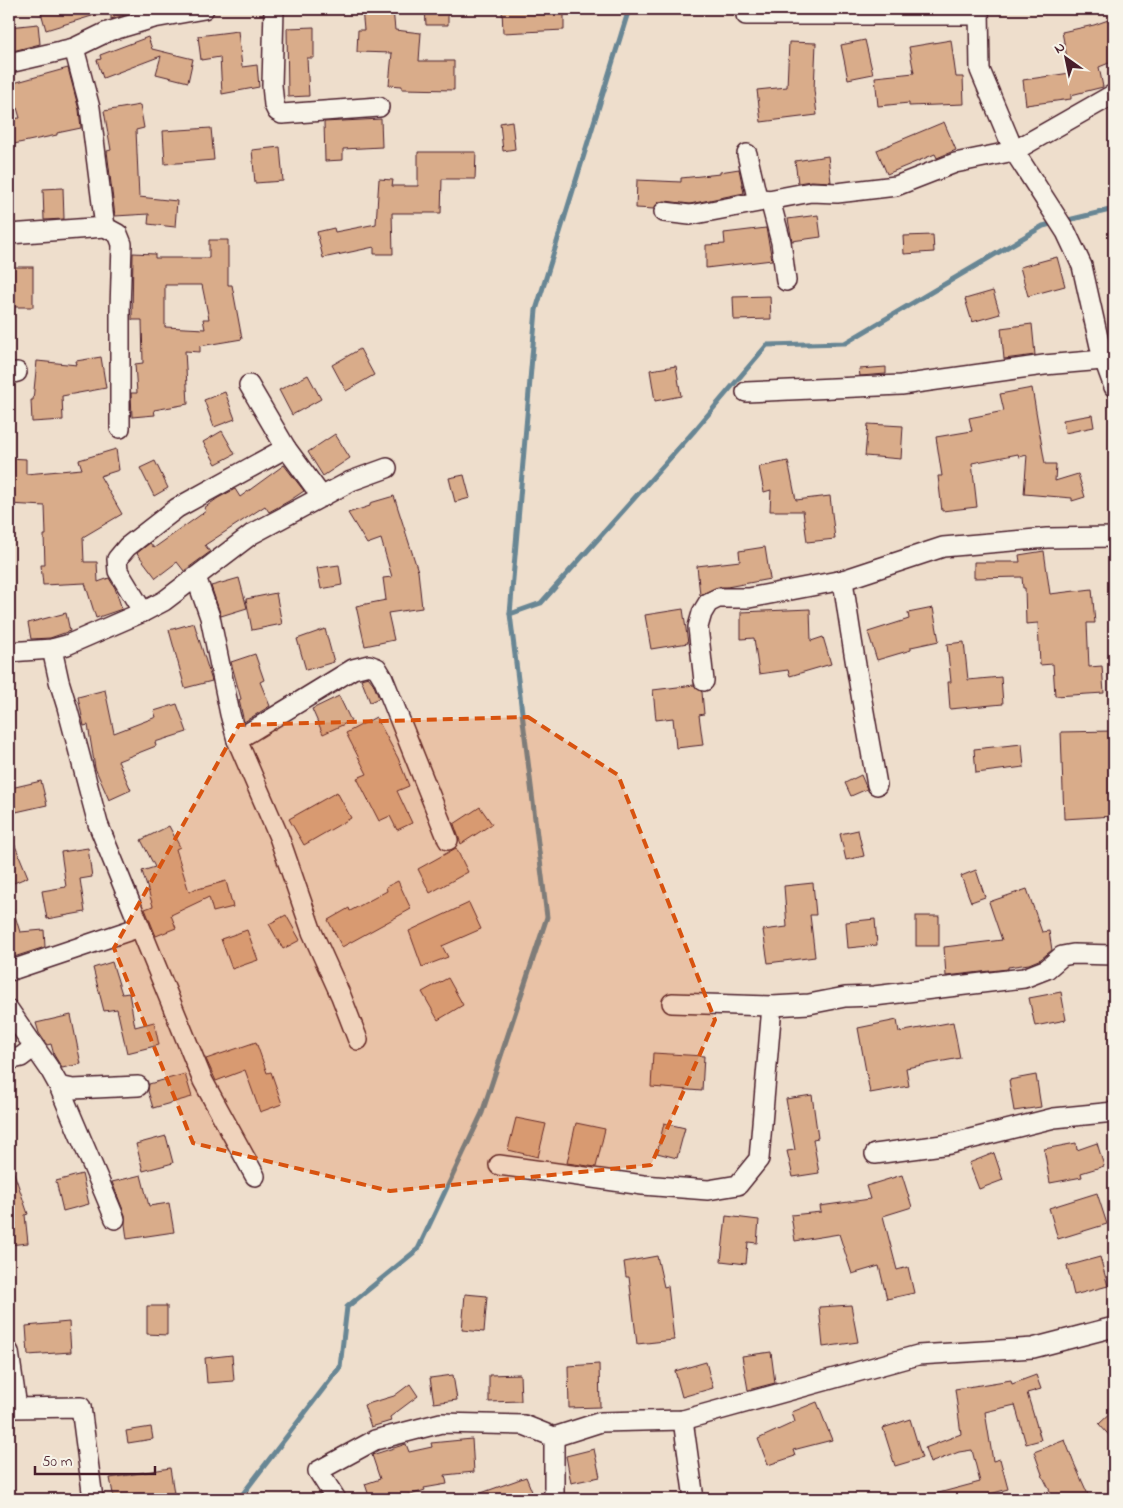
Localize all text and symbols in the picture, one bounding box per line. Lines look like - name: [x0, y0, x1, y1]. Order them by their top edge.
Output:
- north arrow: [1040, 32, 1090, 82]
- text: N: [1050, 37, 1069, 60]
- scale bar: [35, 1443, 155, 1475]
- text: 50 m: [42, 1451, 73, 1473]

